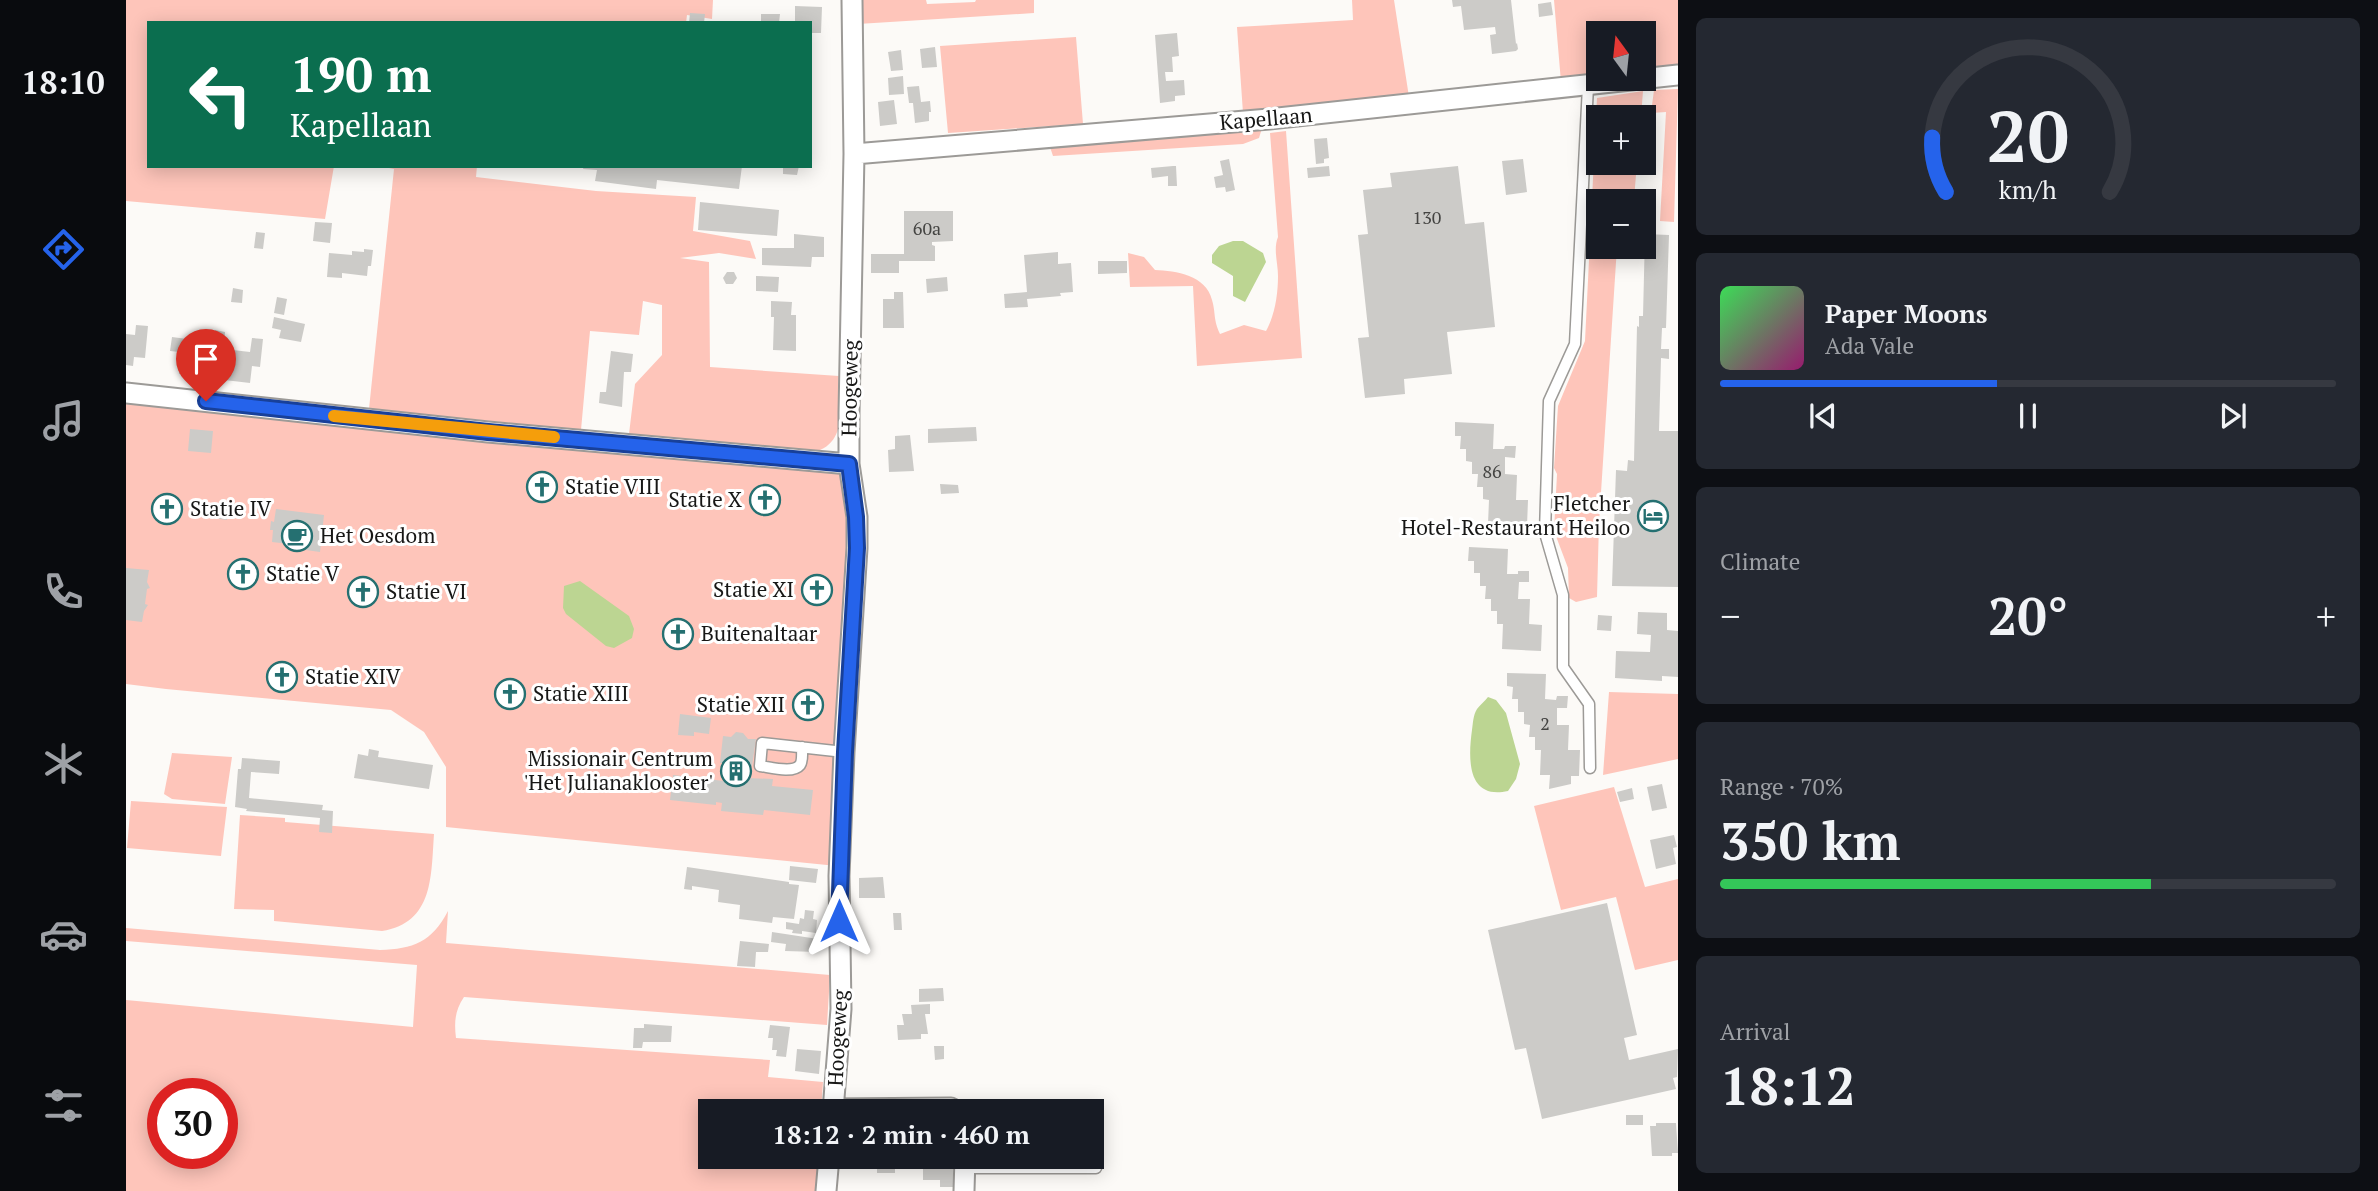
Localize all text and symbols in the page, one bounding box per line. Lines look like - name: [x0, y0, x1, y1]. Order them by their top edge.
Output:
- north arrow: [1586, 21, 1656, 91]
- map controls: [1586, 21, 1656, 259]
- text: 190 m: [290, 41, 432, 106]
- icon: left: [175, 49, 266, 140]
- text: 18:10: [21, 61, 105, 103]
- text: 20: [1987, 87, 2069, 184]
- street label: Kapellaan: [1218, 100, 1314, 136]
- text: Kapellaan: [290, 104, 432, 146]
- button: +: [1586, 105, 1656, 175]
- text: km/h: [1999, 173, 2057, 206]
- button: −: [1586, 189, 1656, 259]
- house number: 130: [1413, 205, 1441, 229]
- house number: 60a: [913, 216, 941, 240]
- icon: directions: [39, 225, 88, 274]
- text: Paper Moons: [1825, 296, 1988, 330]
- pin: [176, 329, 236, 401]
- text: Ada Vale: [1825, 330, 1914, 361]
- street label: Hoogeweg: [834, 338, 864, 437]
- icon: arrive: [187, 340, 225, 378]
- icon: music: [39, 396, 88, 445]
- icon: previous: [1804, 397, 1842, 435]
- icon: pause: [2009, 397, 2047, 435]
- icon: next: [2214, 397, 2252, 435]
- house number: 86: [1482, 459, 1502, 483]
- church icon: Statie VIII: [525, 470, 559, 504]
- place label: Statie VIII: [565, 472, 660, 500]
- church icon: Statie X: [748, 483, 782, 517]
- place label: Statie X: [669, 485, 742, 513]
- place label: Fletcher Hotel-Restaurant Heiloo: [1401, 489, 1630, 541]
- church icon: Statie IV: [150, 492, 184, 526]
- place label: Statie IV: [190, 494, 272, 522]
- hotel icon: Fletcher Hotel-Restaurant Heiloo: [1636, 499, 1670, 533]
- cafe icon: Het Oesdom: [280, 519, 314, 553]
- place label: Het Oesdom: [320, 521, 435, 549]
- text: Climate: [1720, 546, 1800, 577]
- church icon: Statie V: [226, 557, 260, 591]
- place label: Statie V: [266, 559, 340, 587]
- icon: phone: [39, 567, 88, 616]
- church icon: Statie XI: [800, 573, 834, 607]
- church icon: Statie VI: [346, 575, 380, 609]
- place label: Statie XI: [713, 575, 794, 603]
- place label: Statie VI: [386, 577, 467, 605]
- text: 20°: [1988, 581, 2068, 650]
- text: −: [1720, 591, 1740, 641]
- text: +: [2316, 591, 2336, 641]
- church icon: Buitenaltaar: [661, 617, 695, 651]
- place label: Buitenaltaar: [701, 619, 817, 647]
- church icon: Statie XIV: [265, 660, 299, 694]
- place label: Statie XIV: [305, 662, 401, 690]
- church icon: Statie XIII: [493, 677, 527, 711]
- place label: Statie XIII: [533, 679, 629, 707]
- church icon: Statie XII: [791, 688, 825, 722]
- place label: Statie XII: [697, 690, 785, 718]
- house number: 2: [1540, 711, 1550, 735]
- icon: climate: [39, 739, 88, 788]
- place label: Missionair Centrum 'Het Julianaklooster': [523, 744, 713, 796]
- building icon: Missionair Centrum 'Het Julianaklooster': [719, 754, 753, 788]
- text: Range · 70%: [1720, 771, 1843, 802]
- text: 350 km: [1720, 806, 1901, 875]
- position arrow: [802, 884, 876, 958]
- icon: car: [39, 910, 88, 959]
- street label: Hoogeweg: [820, 988, 854, 1087]
- text: Arrival: [1720, 1016, 1791, 1047]
- text: 18:12: [1720, 1051, 1855, 1120]
- speed limit sign: 30: [147, 1078, 238, 1169]
- icon: filters: [39, 1081, 88, 1130]
- text: 18:12 · 2 min · 460 m: [772, 1117, 1030, 1151]

